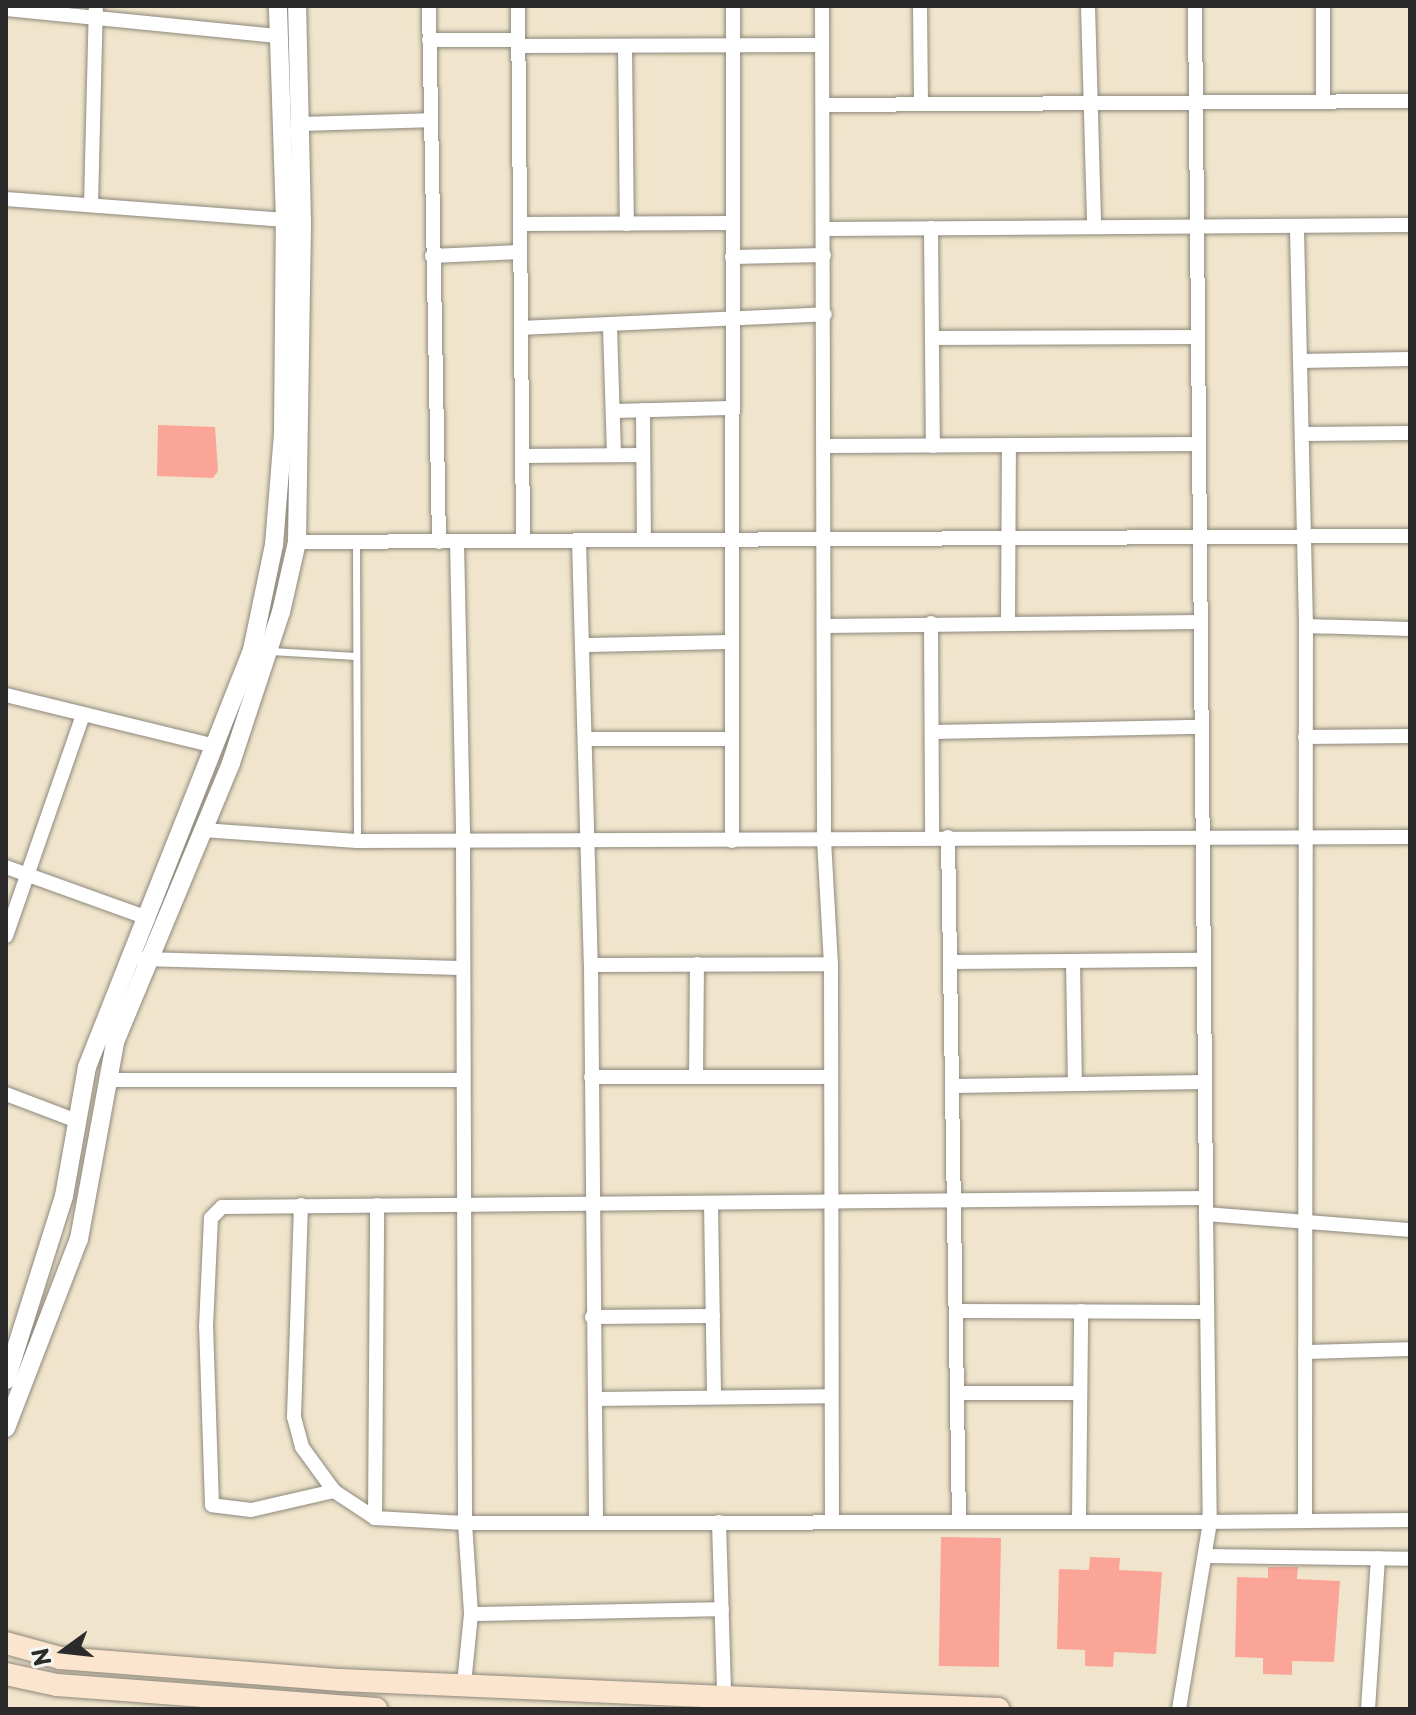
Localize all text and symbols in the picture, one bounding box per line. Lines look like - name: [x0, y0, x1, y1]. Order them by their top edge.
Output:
- north arrow: [24, 1611, 104, 1691]
- text: N: [22, 1645, 59, 1670]

